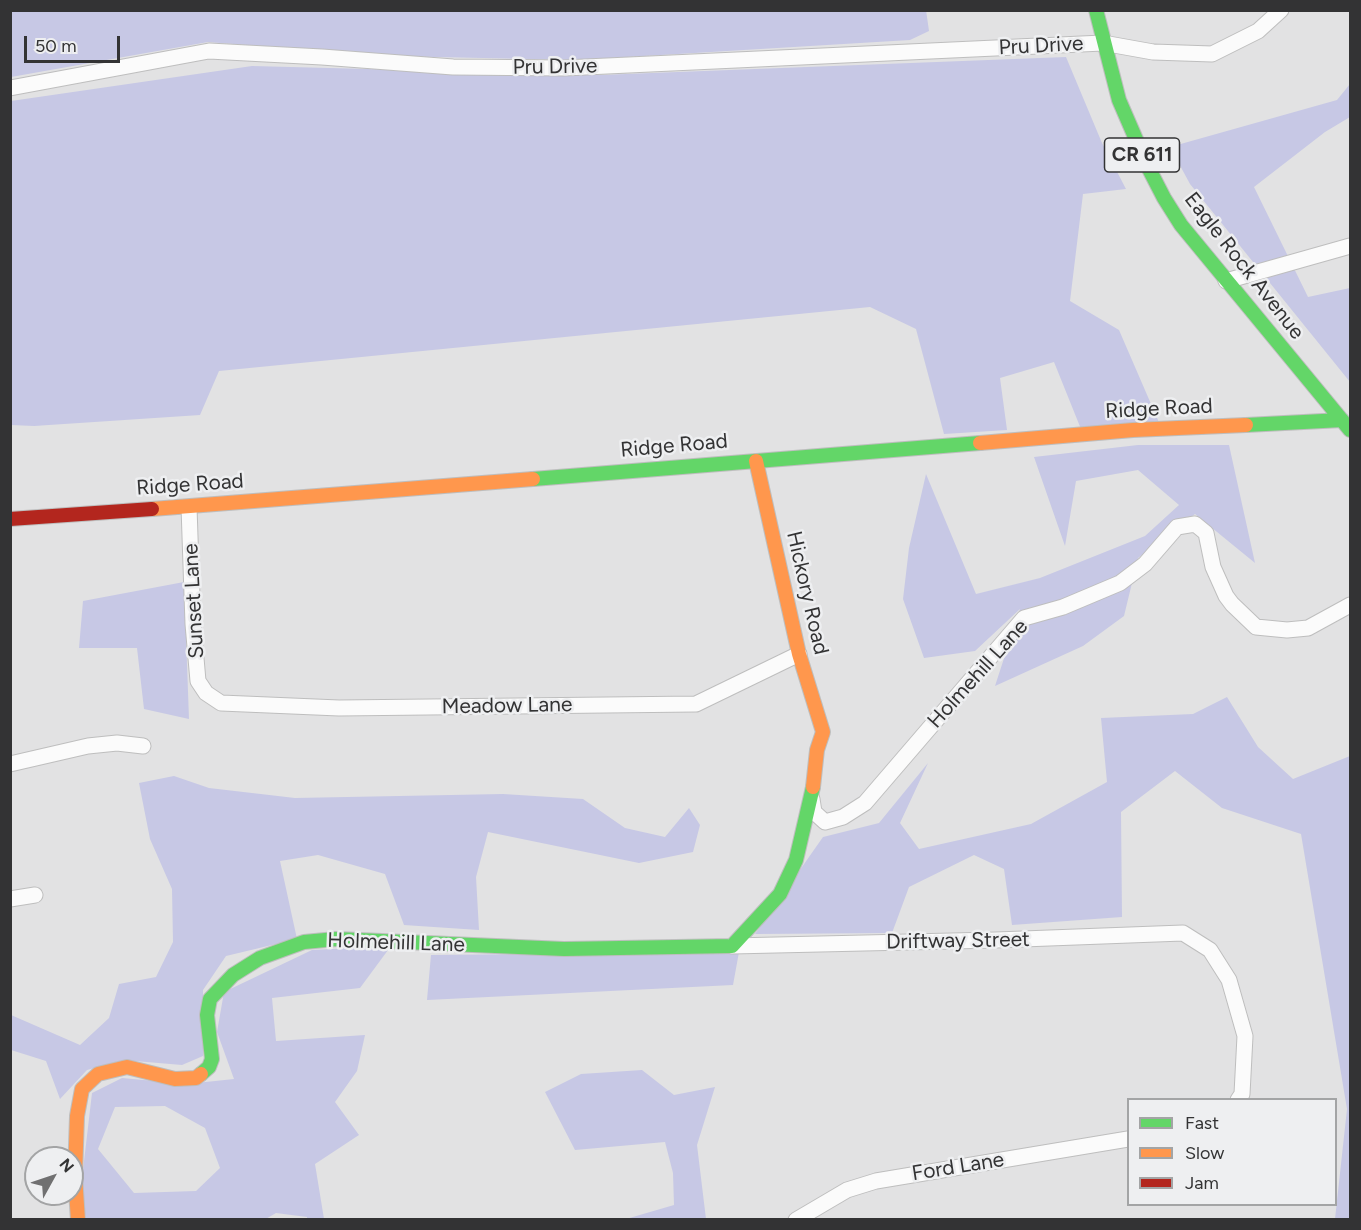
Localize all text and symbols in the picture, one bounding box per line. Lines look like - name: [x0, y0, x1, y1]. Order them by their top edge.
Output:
- scale bar: [27, 24, 123, 62]
- street label: Pru Drive: [998, 31, 1084, 61]
- text: 50 m: [35, 35, 77, 57]
- street label: Pru Drive: [512, 54, 598, 80]
- road number: CR 611: [1104, 138, 1180, 172]
- street label: Eagle Rock Avenue: [1179, 187, 1309, 345]
- street label: Ridge Road: [1105, 394, 1213, 424]
- street label: Ridge Road: [619, 429, 729, 463]
- street label: Ridge Road: [135, 469, 245, 501]
- street label: Hickory Road: [781, 529, 833, 657]
- street label: Sunset Lane: [178, 543, 210, 659]
- street label: Holmehill Lane: [923, 614, 1033, 734]
- street label: Meadow Lane: [441, 692, 573, 720]
- street label: Driftway Street: [886, 927, 1030, 955]
- street label: Holmehill Lane: [327, 928, 465, 958]
- legend: [1127, 1098, 1337, 1206]
- text: Fast: [1185, 1112, 1219, 1134]
- text: Slow: [1185, 1142, 1224, 1164]
- north arrow: [24, 1146, 84, 1206]
- street label: Ford Lane: [910, 1147, 1006, 1187]
- text: N: [55, 1155, 78, 1176]
- text: Jam: [1185, 1172, 1219, 1194]

